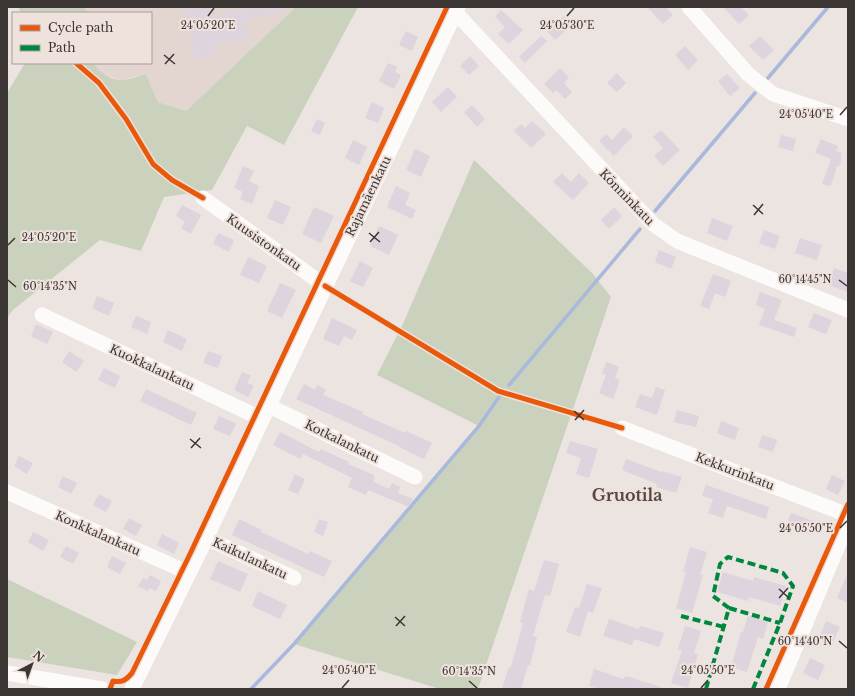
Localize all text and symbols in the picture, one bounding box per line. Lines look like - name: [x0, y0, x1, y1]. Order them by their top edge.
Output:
- legend: [12, 12, 152, 64]
- text: 24°05'20"E: [181, 19, 235, 32]
- text: 24°05'30"E: [540, 19, 594, 32]
- text: Cycle path: [48, 20, 113, 35]
- text: Path: [48, 40, 76, 55]
- text: 24°05'40"E: [779, 108, 833, 121]
- street label: Rajamäenkatu: [342, 153, 394, 239]
- street label: Könninkatu: [596, 166, 658, 228]
- street label: Kuusistonkatu: [224, 211, 304, 273]
- text: 24°05'20"E: [22, 231, 76, 244]
- text: 60°14'45"N: [778, 273, 832, 286]
- text: 60°14'35"N: [23, 280, 77, 293]
- street label: Kuokkalankatu: [107, 341, 197, 393]
- street label: Kotkalankatu: [302, 417, 382, 465]
- street label: Kekkurinkatu: [693, 449, 777, 493]
- district label: Gruotila: [592, 485, 662, 505]
- street label: Konkkalankatu: [53, 507, 143, 559]
- text: 24°05'50"E: [779, 522, 833, 535]
- street label: Kaikulankatu: [210, 534, 290, 582]
- text: 60°14'40"N: [778, 635, 832, 648]
- north arrow: [12, 644, 52, 684]
- text: N: [30, 648, 48, 666]
- text: 24°05'40"E: [322, 664, 376, 677]
- text: 24°05'50"E: [681, 664, 735, 677]
- text: 60°14'35"N: [442, 665, 496, 678]

